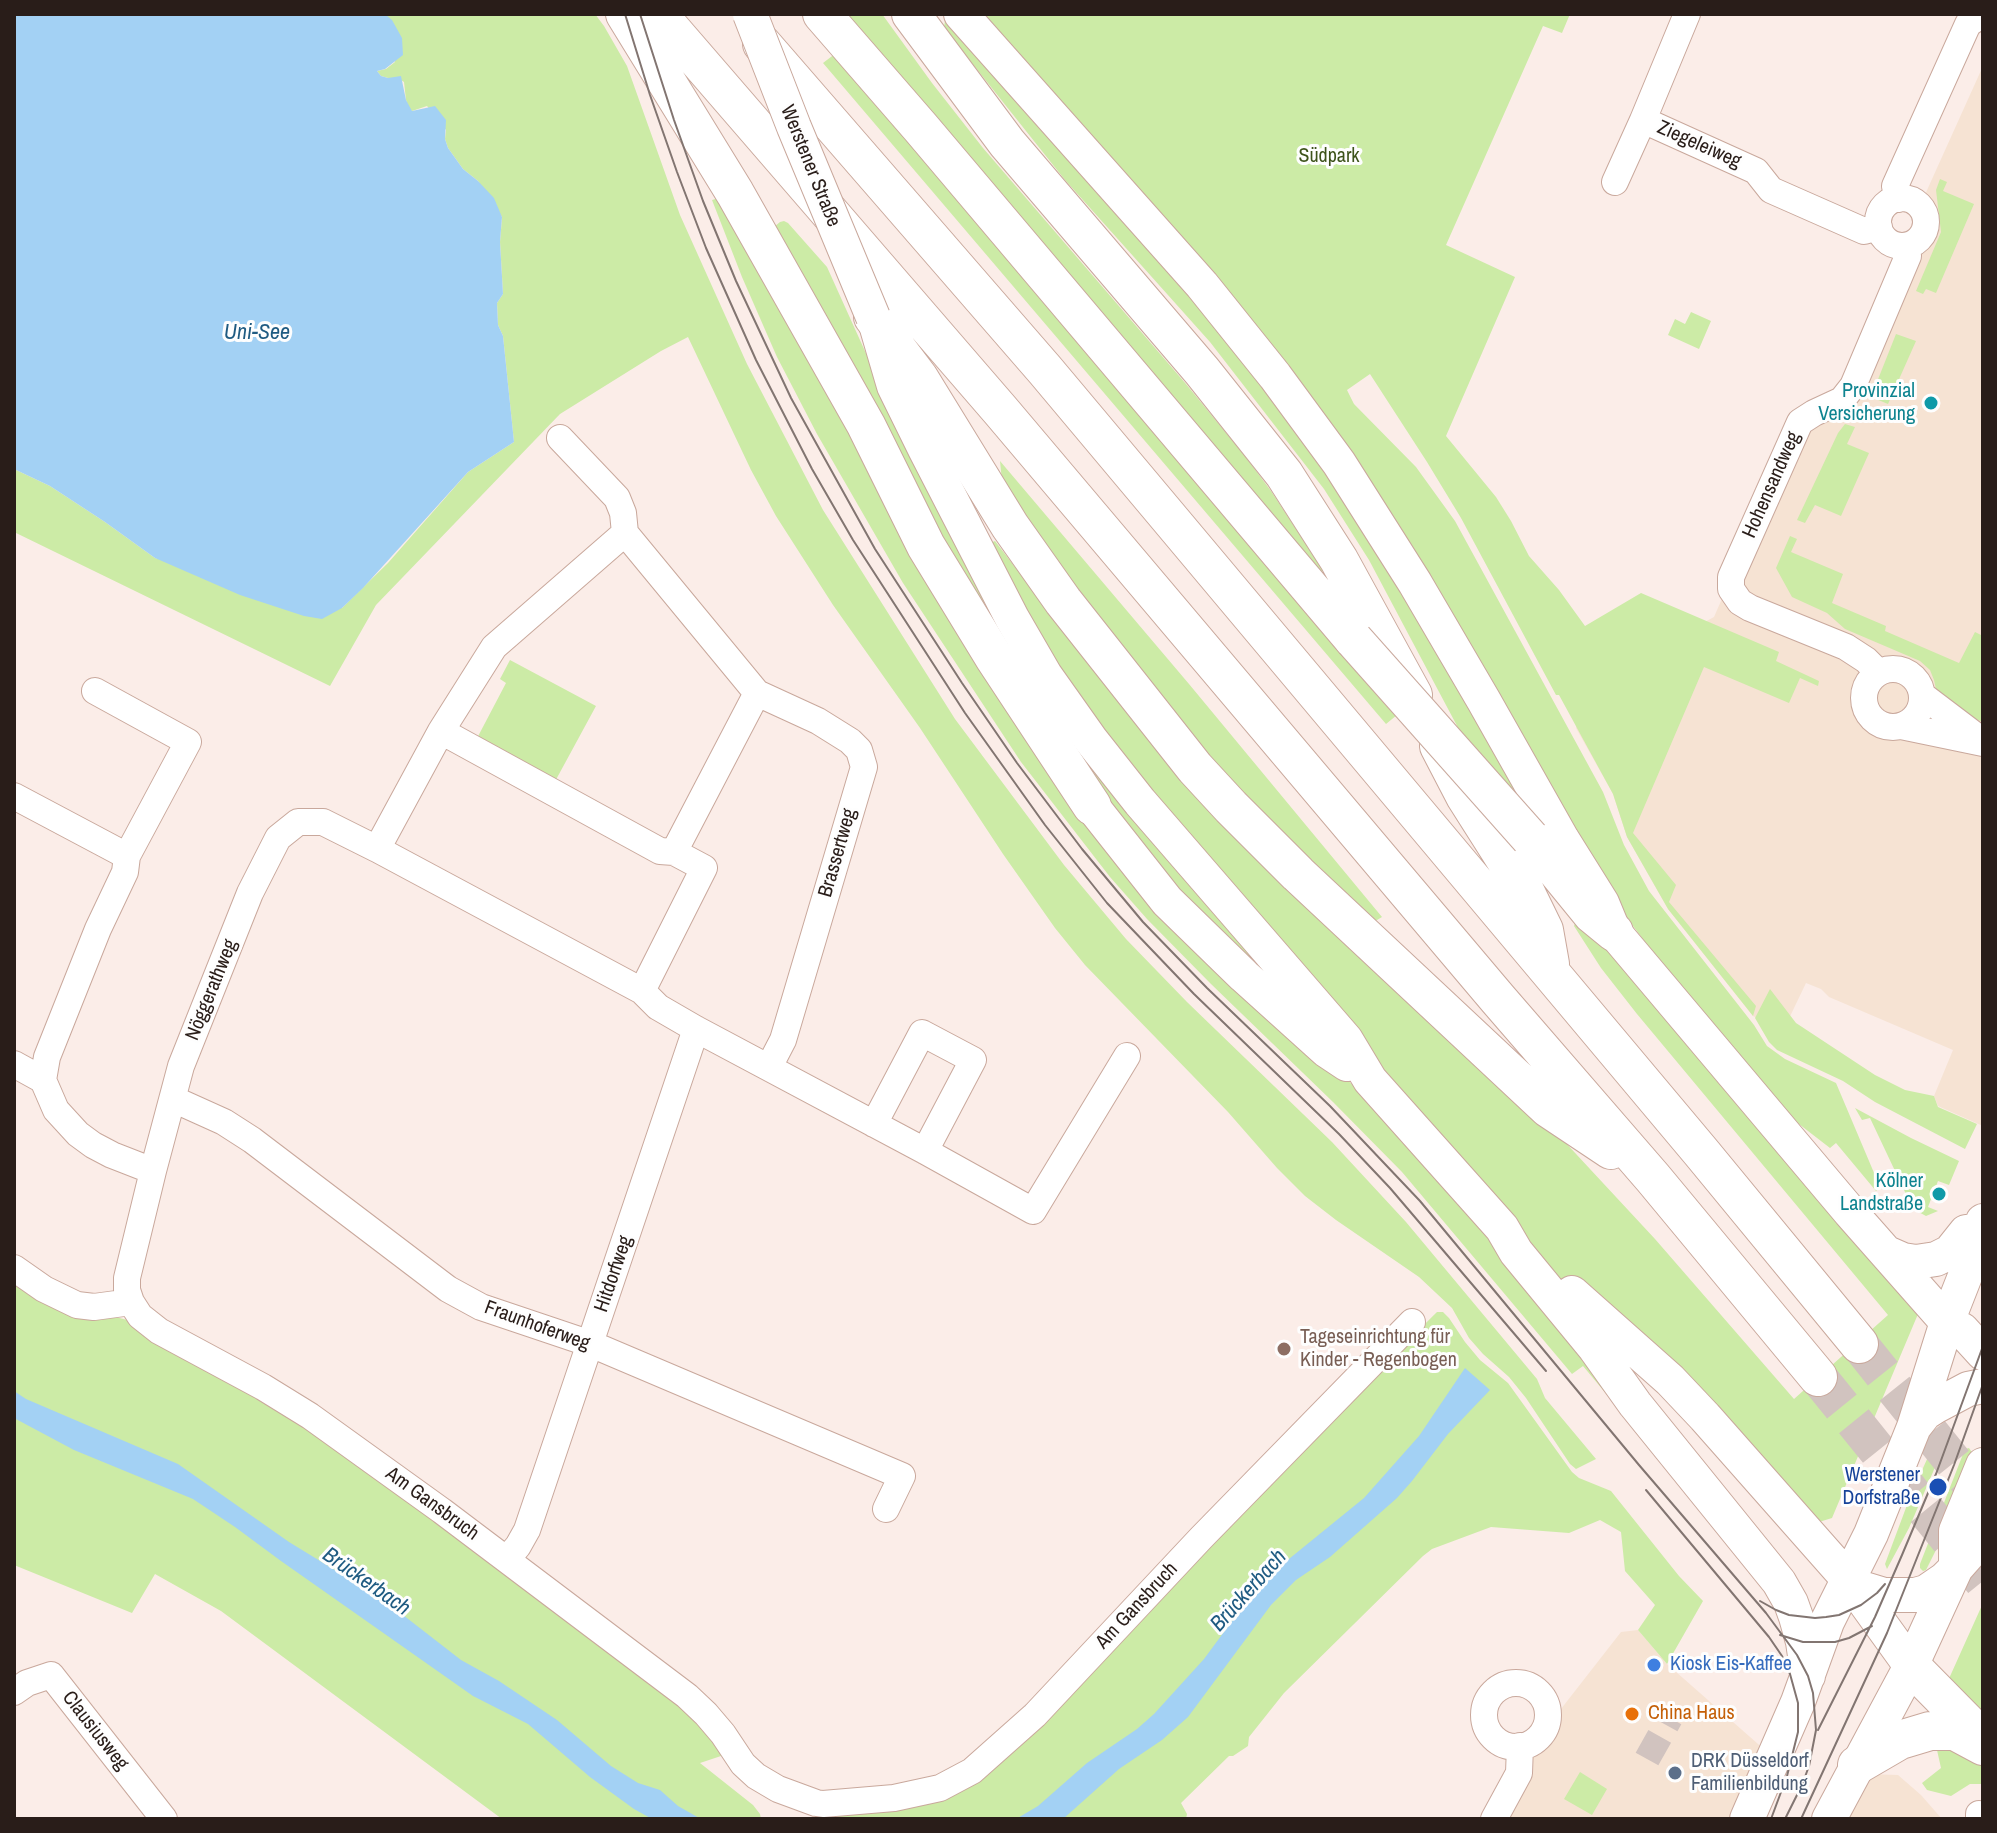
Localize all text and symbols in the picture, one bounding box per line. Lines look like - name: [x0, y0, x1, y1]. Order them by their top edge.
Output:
- street label: Werstener Straße: [775, 102, 845, 230]
- street label: Ziegeleiweg: [1653, 116, 1745, 174]
- park label: Südpark: [1298, 145, 1360, 169]
- water label: Uni-See: [224, 320, 290, 346]
- place label: Provinzial Versicherung: [1818, 380, 1915, 427]
- marker: Provinzial Versicherung: [1922, 394, 1940, 412]
- street label: Hohensandweg: [1738, 428, 1806, 542]
- street label: Brassertweg: [814, 806, 862, 900]
- street label: Nöggerathweg: [181, 936, 243, 1044]
- place label: Kölner Landstraße: [1840, 1170, 1923, 1217]
- marker: Kölner Landstraße: [1930, 1185, 1948, 1203]
- street label: Hitdorfweg: [590, 1233, 638, 1315]
- street label: Fraunhoferweg: [481, 1296, 593, 1356]
- place label: Tageseinrichtung für Kinder - Regenbogen: [1300, 1326, 1457, 1373]
- marker: Tageseinrichtung für Kinder - Regenbogen: [1275, 1340, 1293, 1358]
- street label: Am Gansbruch: [381, 1462, 483, 1546]
- place label: Werstener Dorfstraße: [1843, 1464, 1920, 1511]
- marker: Werstener Dorfstraße: [1927, 1476, 1949, 1498]
- water label: Brückerbach: [317, 1542, 415, 1622]
- water label: Brückerbach: [1205, 1545, 1293, 1637]
- street label: Am Gansbruch: [1091, 1558, 1183, 1654]
- place label: Kiosk Eis-Kaffee: [1670, 1653, 1792, 1677]
- marker: Kiosk Eis-Kaffee: [1645, 1656, 1663, 1674]
- street label: Clausiusweg: [57, 1687, 133, 1775]
- place label: China Haus: [1648, 1702, 1735, 1726]
- marker: China Haus: [1623, 1705, 1641, 1723]
- place label: DRK Düsseldorf Familienbildung: [1691, 1750, 1809, 1797]
- marker: DRK Düsseldorf Familienbildung: [1666, 1764, 1684, 1782]

